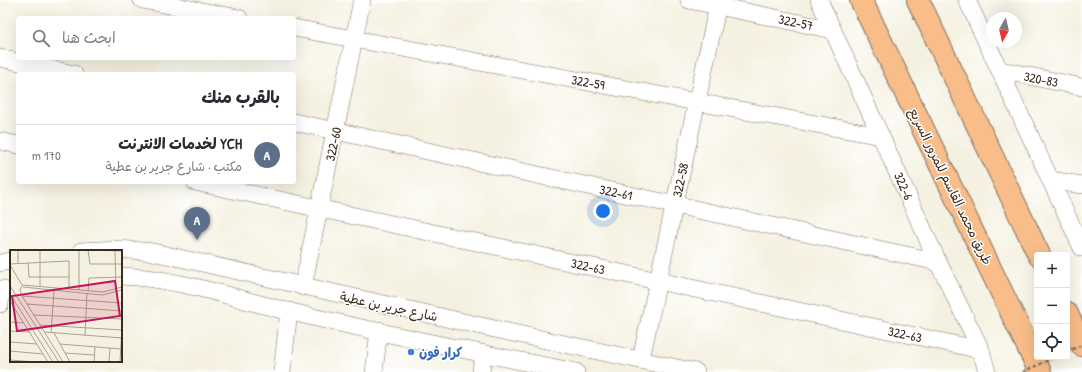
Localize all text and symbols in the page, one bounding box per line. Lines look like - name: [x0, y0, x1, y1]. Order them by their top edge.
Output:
- street label: 322-57: [777, 10, 815, 34]
- north arrow: [986, 12, 1022, 48]
- search box: [16, 16, 296, 60]
- icon: search: [30, 27, 52, 49]
- text: ابحث هنا: [62, 27, 116, 48]
- street label: 320-83: [1022, 67, 1060, 91]
- street label: 322-59: [570, 70, 606, 94]
- text: بالقرب منك: [202, 85, 280, 108]
- street label: طريق محمد القاسم للمرور السريع: [903, 104, 997, 268]
- street label: 322-60: [321, 125, 345, 163]
- text: YCH لخدمات الانترنت: [118, 133, 242, 154]
- text: 170 m: [32, 146, 61, 164]
- text: A: [264, 146, 270, 164]
- text: مكتب · شارع جرير بن عطية: [105, 157, 242, 175]
- street label: 322-58: [668, 161, 692, 199]
- street label: 322-6: [890, 169, 918, 203]
- street label: 322-61: [598, 180, 634, 204]
- your location: [593, 201, 613, 221]
- pin: A: [184, 207, 210, 240]
- inset map: [10, 250, 122, 362]
- map controls: [1034, 252, 1070, 360]
- button: +: [1034, 252, 1070, 288]
- street label: 322-63: [569, 254, 607, 278]
- street label: شارع جرير بن عطية: [338, 287, 440, 326]
- button: −: [1034, 288, 1070, 324]
- street label: 322-63: [886, 322, 924, 346]
- button: locate: [1034, 324, 1070, 360]
- place label: كرار فون: [419, 343, 463, 361]
- marker: كرار فون: [406, 347, 416, 357]

